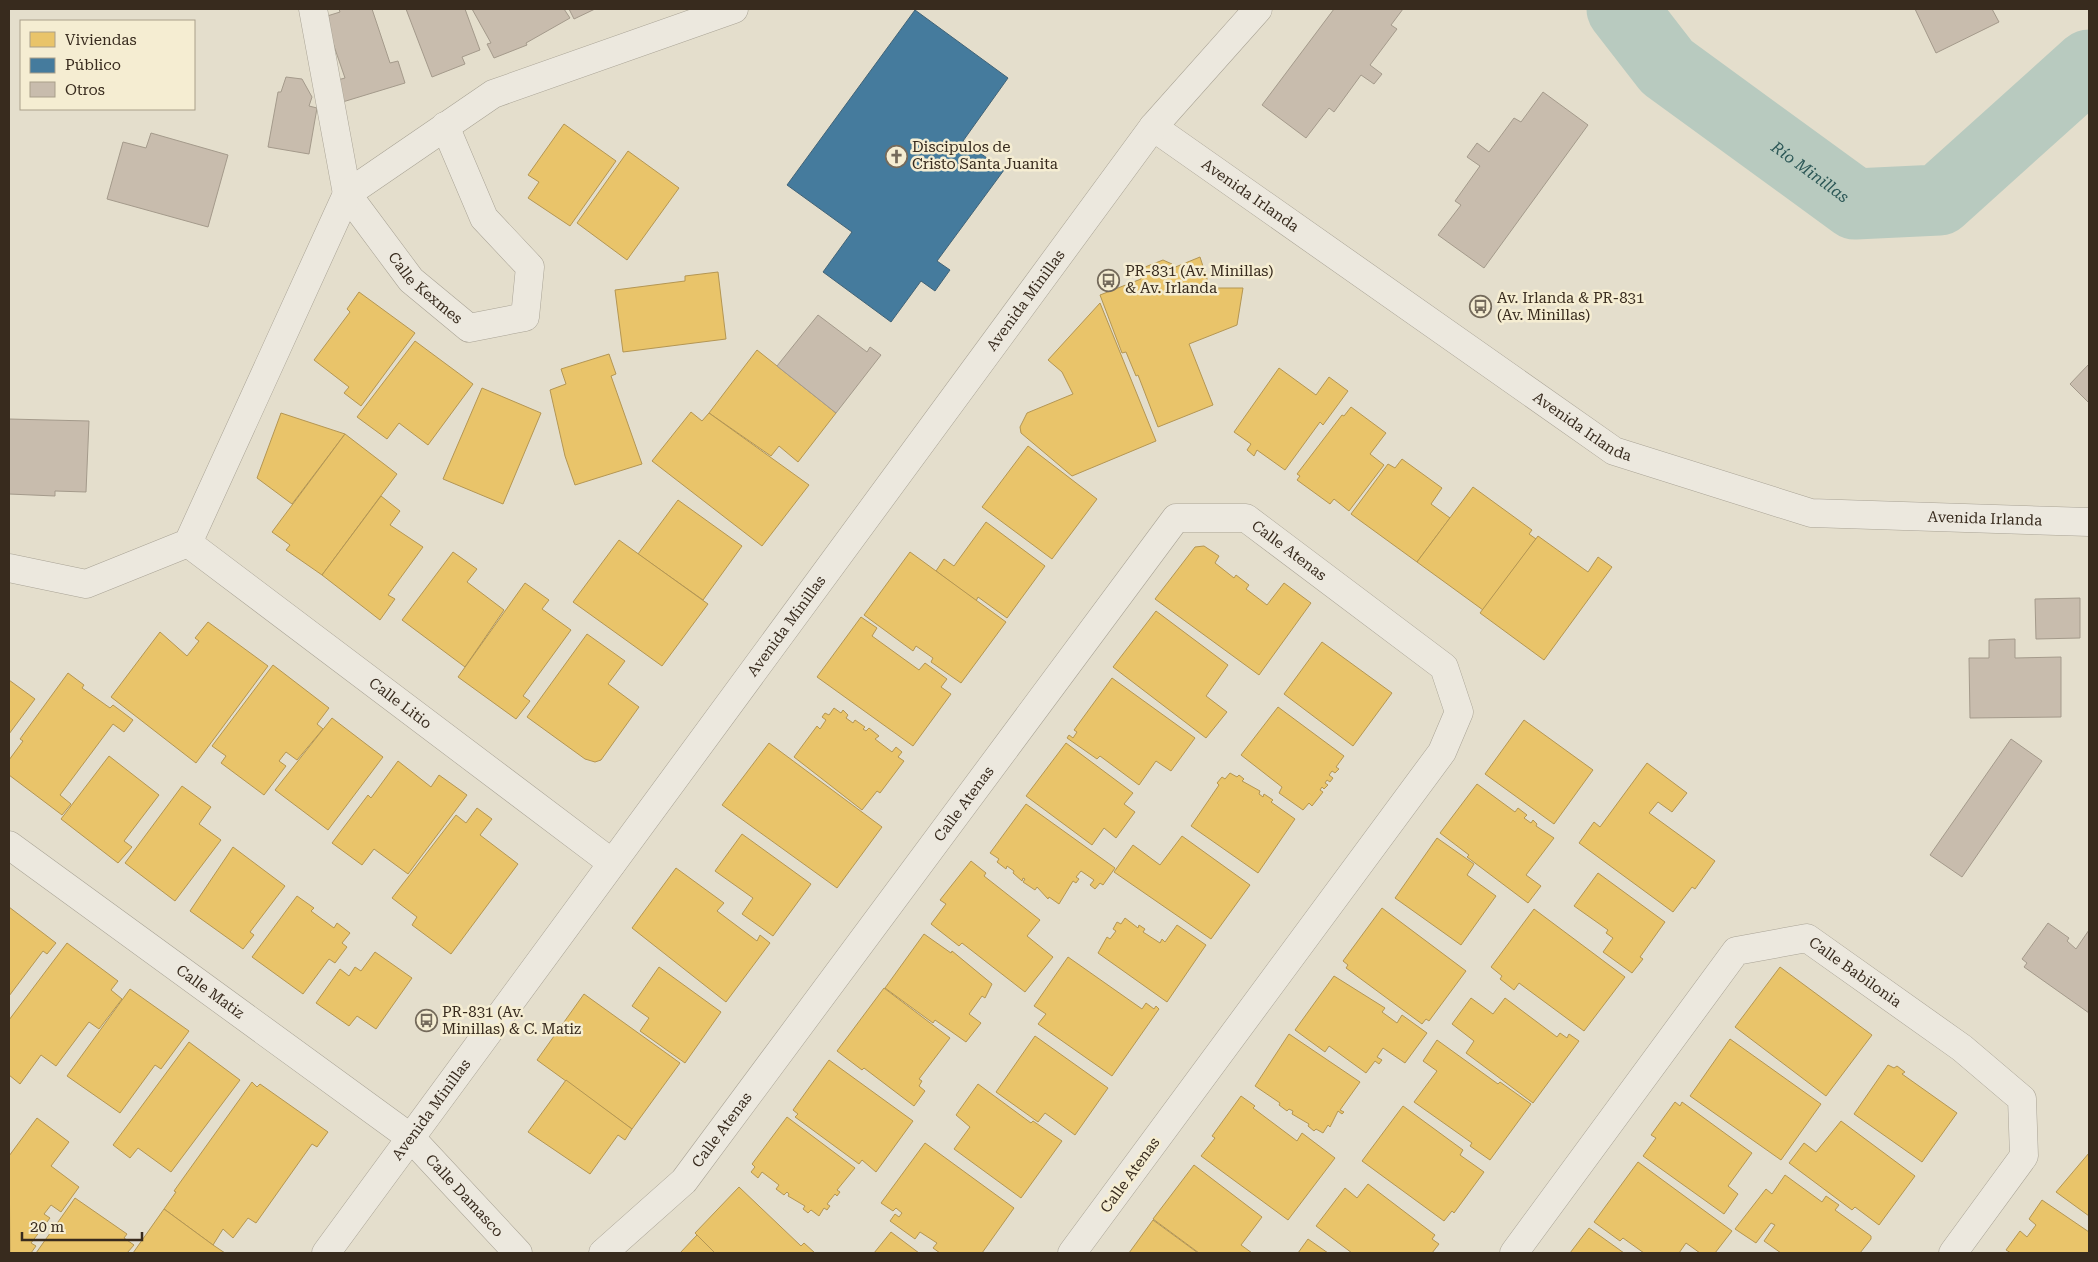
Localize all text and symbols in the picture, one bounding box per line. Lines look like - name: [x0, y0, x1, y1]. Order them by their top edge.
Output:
- legend: [20, 20, 195, 110]
- text: Viviendas: [65, 31, 137, 49]
- text: Público: [65, 56, 121, 74]
- text: Otros: [65, 81, 105, 99]
- water label: Río Minillas: [1767, 137, 1853, 207]
- place label: Discipulos de Cristo Santa Juanita: [912, 138, 1058, 173]
- church icon: Discipulos de Cristo Santa Juanita: [884, 144, 908, 168]
- street label: Avenida Irlanda: [1198, 155, 1302, 236]
- street label: Avenida Minillas: [983, 246, 1069, 354]
- street label: Calle Kexmes: [384, 248, 466, 328]
- place label: PR-831 (Av. Minillas) & Av. Irlanda: [1125, 262, 1273, 297]
- bus stop icon: PR-831 (Av. Minillas) & Av. Irlanda: [1097, 268, 1121, 292]
- place label: Av. Irlanda & PR-831 (Av. Minillas): [1497, 289, 1644, 324]
- bus stop icon: Av. Irlanda & PR-831 (Av. Minillas): [1469, 295, 1493, 319]
- street label: Avenida Irlanda: [1530, 388, 1634, 465]
- street label: Avenida Irlanda: [1927, 508, 2043, 529]
- street label: Calle Atenas: [1248, 516, 1330, 585]
- street label: Avenida Minillas: [744, 572, 830, 680]
- street label: Calle Litio: [365, 674, 435, 733]
- street label: Calle Atenas: [930, 763, 998, 845]
- street label: Calle Babilonia: [1805, 933, 1905, 1011]
- street label: Calle Matiz: [173, 961, 248, 1022]
- place label: PR-831 (Av. Minillas) & C. Matiz: [442, 1003, 581, 1038]
- bus stop icon: PR-831 (Av. Minillas) & C. Matiz: [414, 1009, 438, 1033]
- street label: Avenida Minillas: [388, 1055, 474, 1164]
- street label: Calle Atenas: [688, 1089, 756, 1171]
- street label: Calle Atenas: [1097, 1134, 1163, 1216]
- street label: Calle Damasco: [422, 1150, 507, 1241]
- scale bar: [22, 1210, 142, 1242]
- text: 20 m: [30, 1218, 65, 1236]

